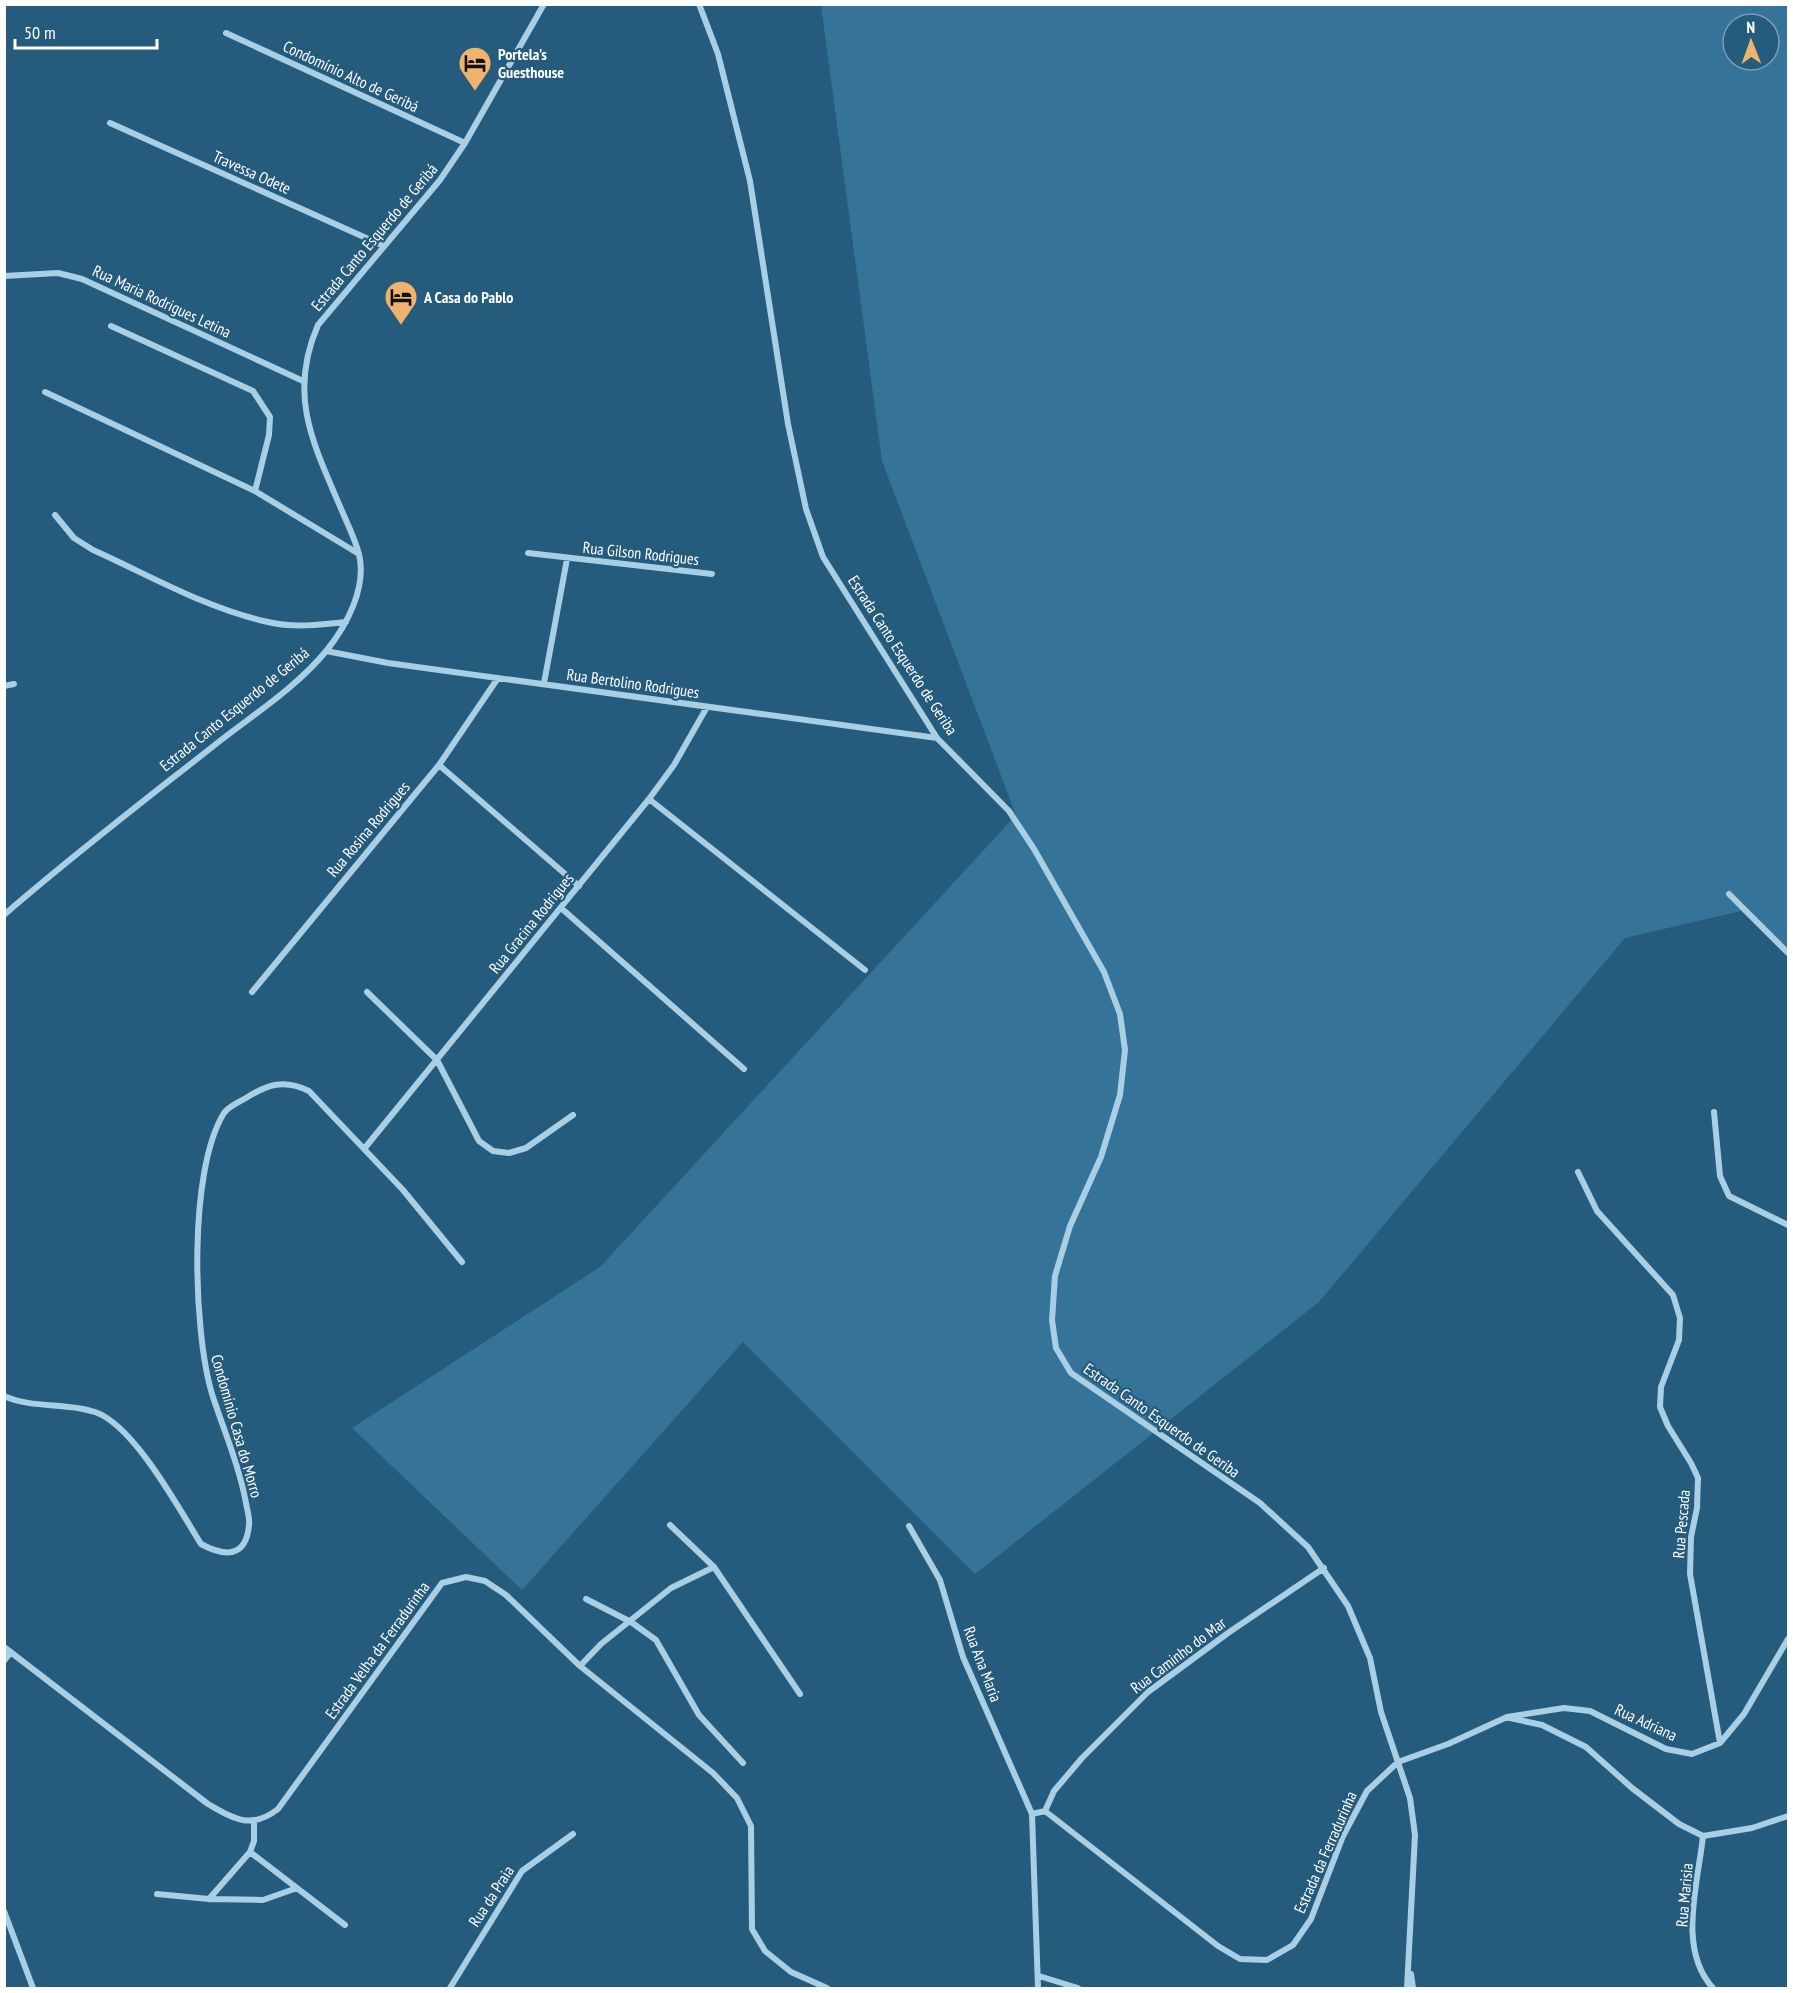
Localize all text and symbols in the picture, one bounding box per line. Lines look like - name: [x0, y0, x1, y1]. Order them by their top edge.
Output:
- scale bar: [15, 12, 158, 50]
- north arrow: [1721, 12, 1781, 72]
- text: N: [1746, 17, 1755, 37]
- text: 50 m: [24, 21, 56, 44]
- street label: Condomínio Alto de Geribá: [280, 36, 422, 116]
- place label: Portela's Guesthouse: [498, 44, 564, 82]
- hotel icon: Portela's Guesthouse: [457, 45, 493, 92]
- street label: Travessa Odete: [210, 146, 294, 198]
- street label: Estrada Canto Esquerdo de Geribá: [306, 159, 442, 315]
- street label: Rua Maria Rodrigues Letina: [90, 260, 234, 342]
- hotel icon: A Casa do Pablo: [383, 279, 419, 326]
- place label: A Casa do Pablo: [423, 287, 513, 307]
- street label: Rua Gilson Rodrigues: [582, 537, 700, 569]
- street label: Estrada Canto Esquerdo de Geriba: [844, 571, 962, 739]
- street label: Estrada Canto Esquerdo de Geribá: [155, 643, 313, 775]
- street label: Rua Bertolino Rodrigues: [565, 664, 701, 702]
- street label: Rua Rosina Rodrigues: [322, 777, 414, 881]
- street label: Rua Gracina Rodrigues: [484, 869, 578, 977]
- street label: Condomínio Casa do Morro: [207, 1352, 267, 1500]
- street label: Estrada Canto Esquerdo de Geriba: [1080, 1358, 1244, 1482]
- street label: Rua Pescada: [1668, 1489, 1694, 1559]
- street label: Estrada Velha da Ferradurinha: [320, 1577, 434, 1723]
- street label: Rua Caminho do Mar: [1126, 1612, 1230, 1697]
- street label: Rua Ana Maria: [959, 1623, 1007, 1705]
- street label: Rua Adriana: [1612, 1699, 1680, 1745]
- street label: Estrada da Ferradurinha: [1289, 1788, 1361, 1916]
- street label: Rua da Praia: [464, 1862, 518, 1930]
- street label: Rua Marisia: [1671, 1862, 1697, 1928]

